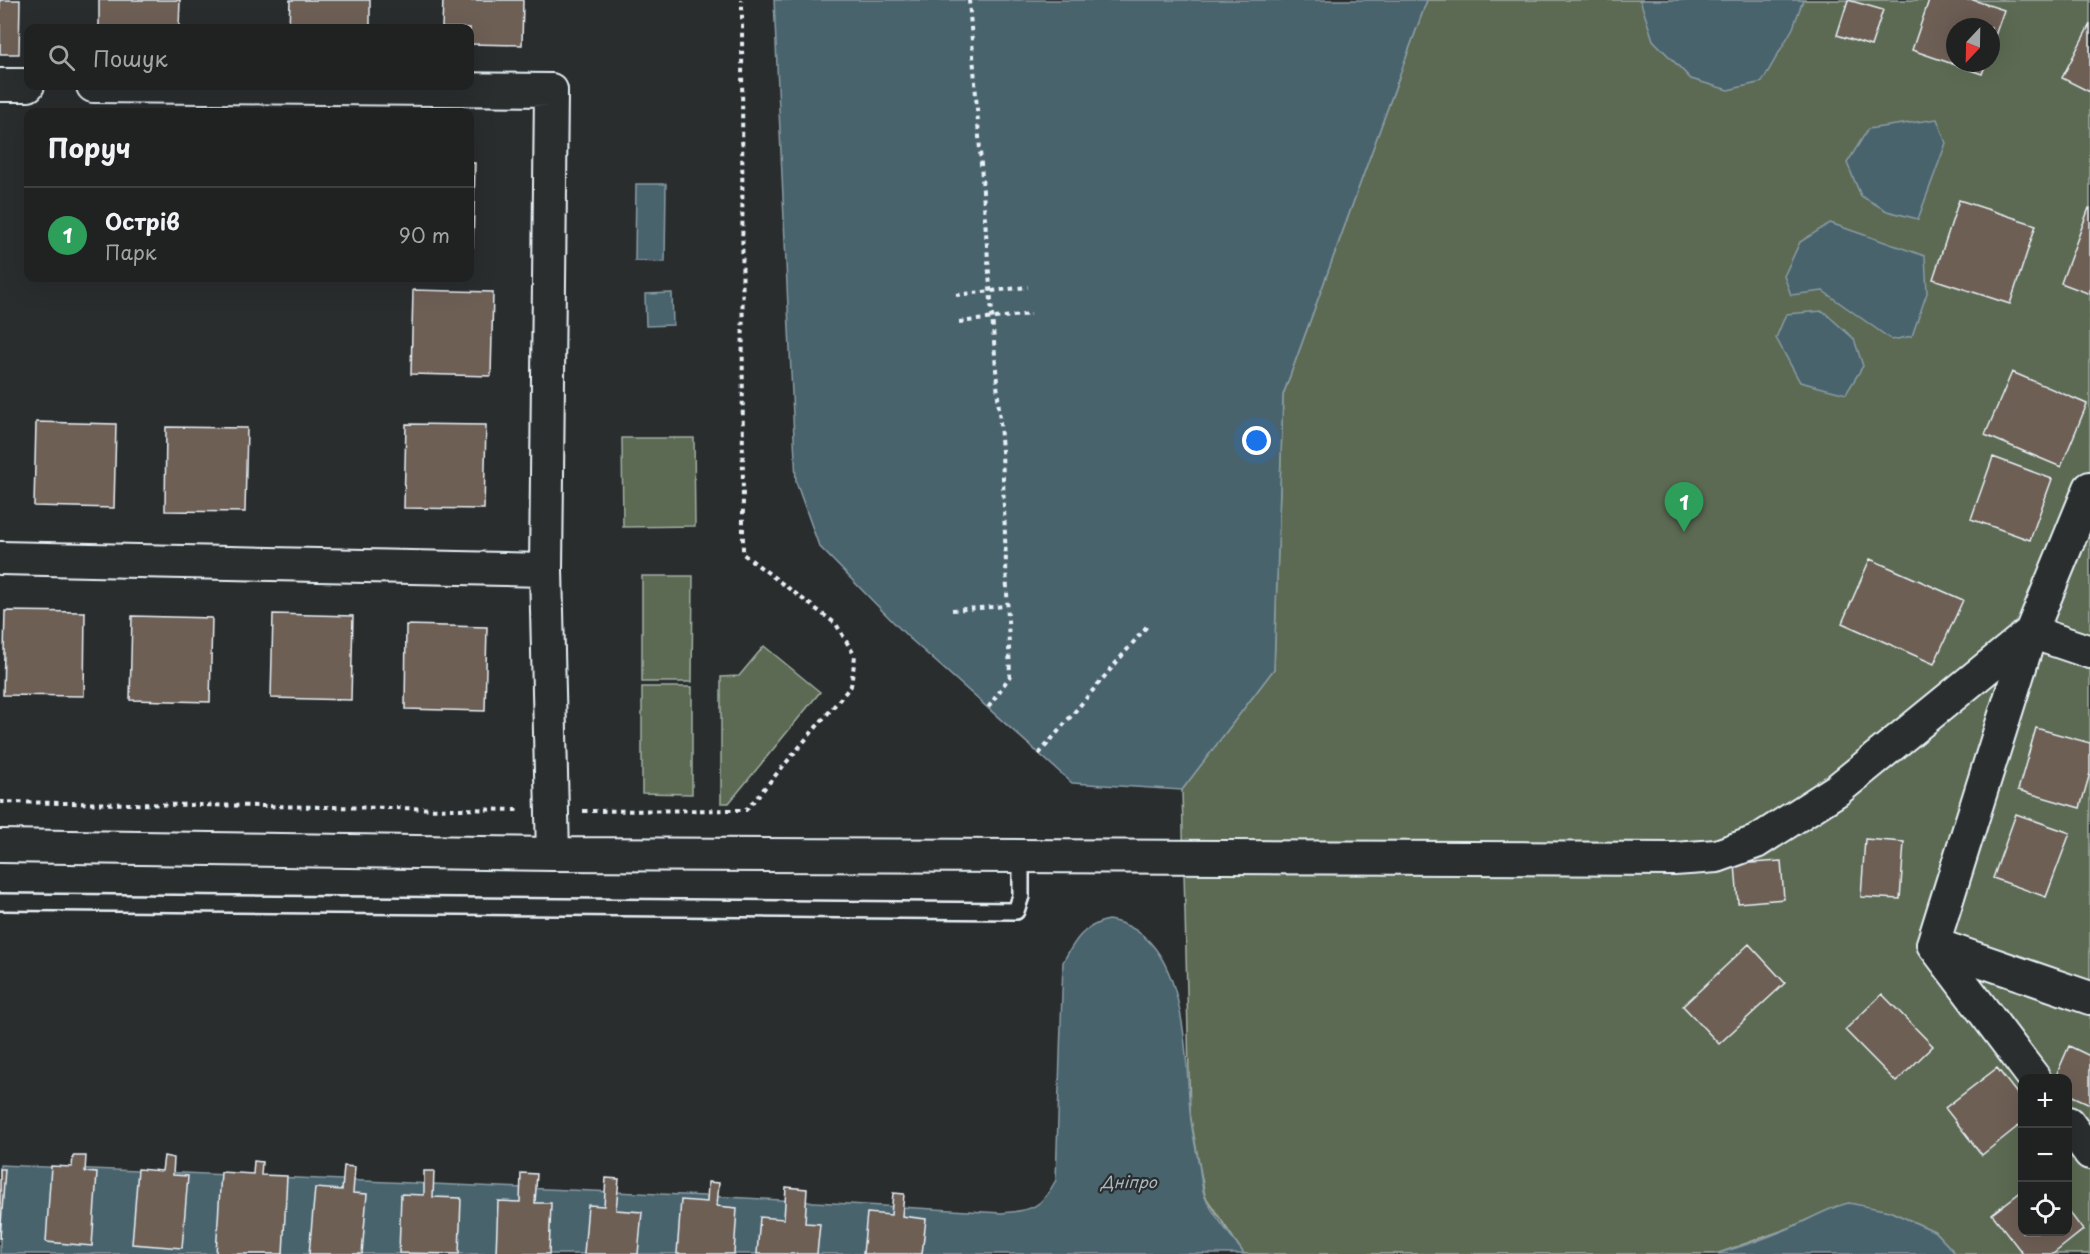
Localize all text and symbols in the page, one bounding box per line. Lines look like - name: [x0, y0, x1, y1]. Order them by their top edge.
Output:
- north arrow: [1946, 18, 2000, 72]
- search box: [24, 24, 474, 90]
- icon: search: [45, 41, 78, 74]
- text: Пошук: [93, 41, 168, 74]
- text: Поруч: [48, 128, 131, 167]
- text: Острів: [105, 204, 180, 237]
- text: 1: [63, 220, 72, 250]
- text: 90 m: [399, 220, 450, 250]
- text: Парк: [105, 237, 157, 267]
- your location: [1242, 426, 1271, 455]
- pin: 1: [1664, 482, 1704, 532]
- map controls: [2018, 1074, 2072, 1236]
- button: +: [2018, 1074, 2072, 1128]
- button: −: [2018, 1128, 2072, 1182]
- water label: Дніпро: [1099, 1169, 1158, 1193]
- button: locate: [2018, 1182, 2072, 1236]

